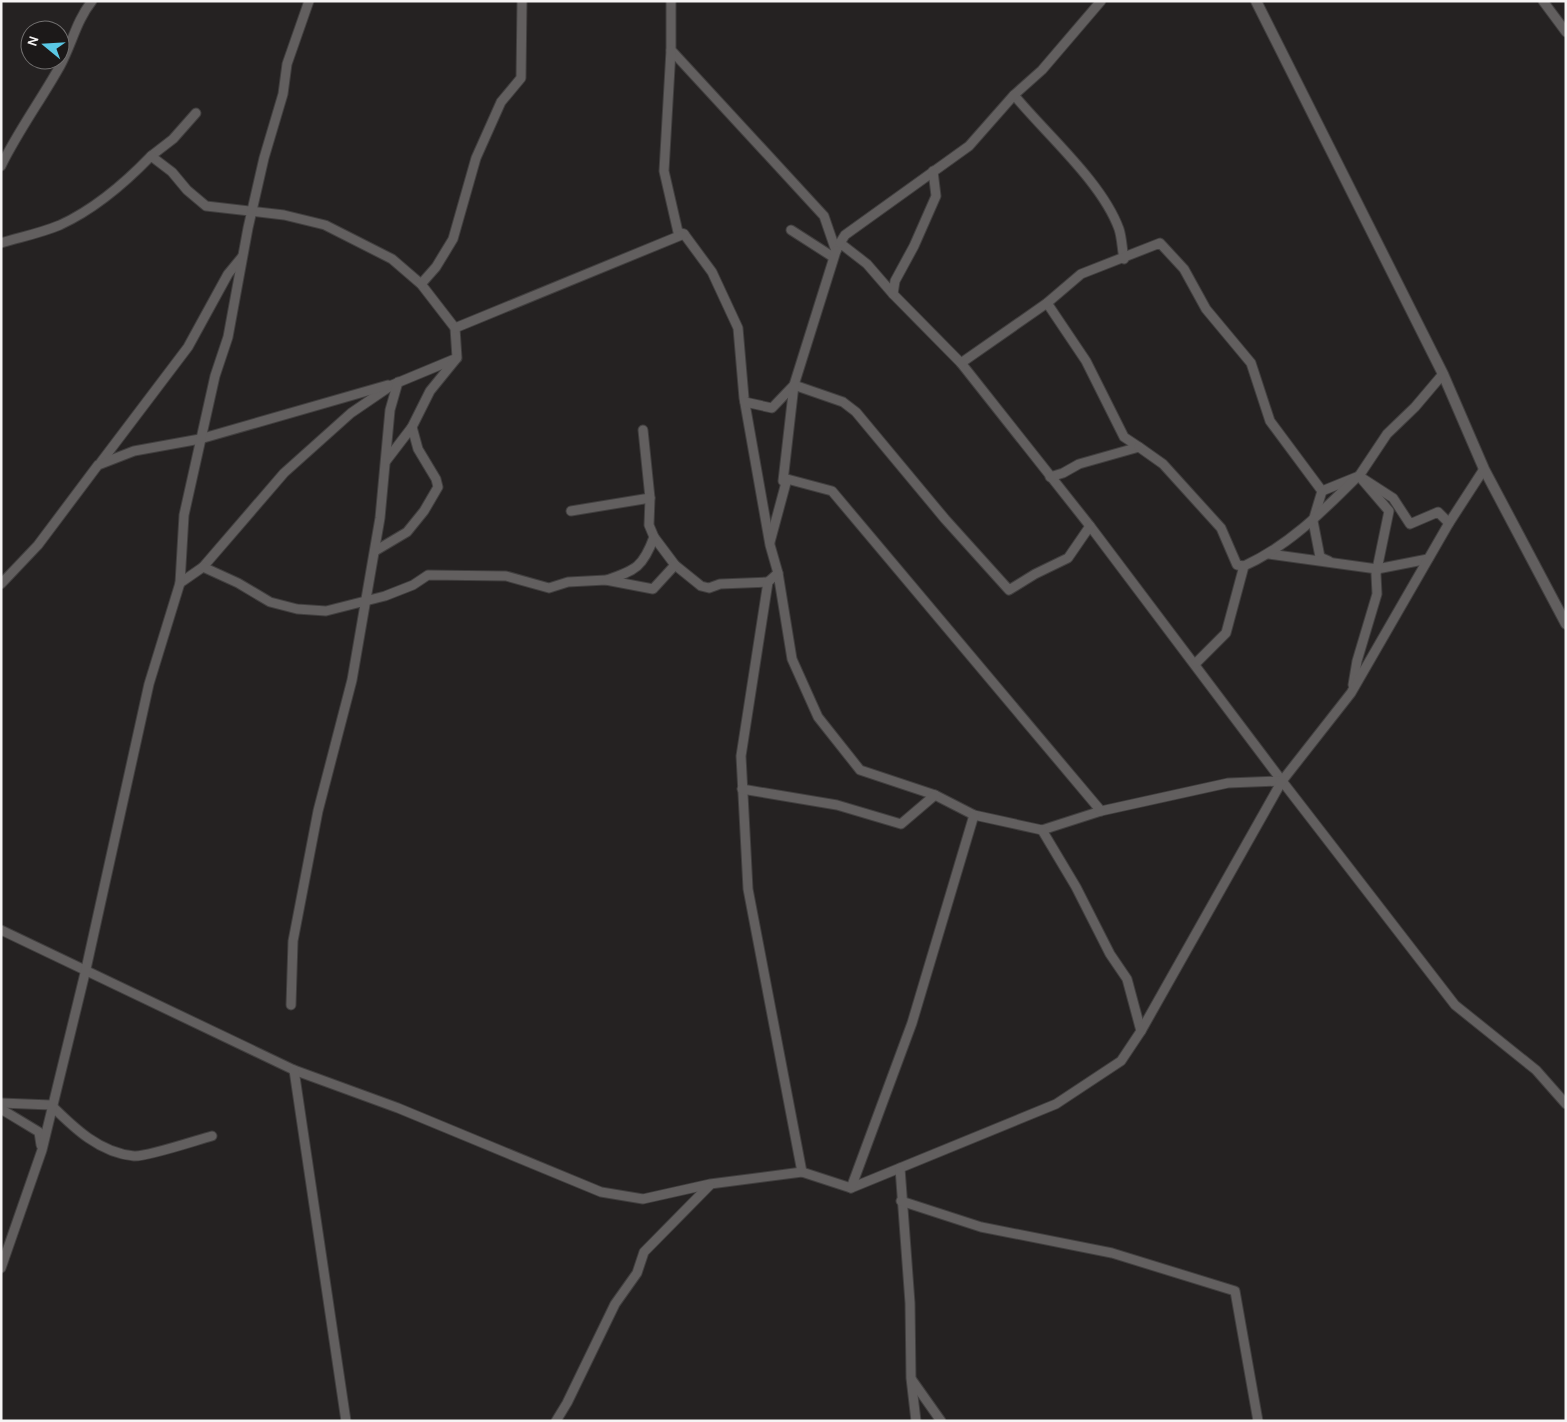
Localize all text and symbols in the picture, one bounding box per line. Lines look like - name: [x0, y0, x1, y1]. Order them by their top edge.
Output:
- north arrow: [20, 20, 70, 70]
- text: N: [23, 34, 43, 49]

